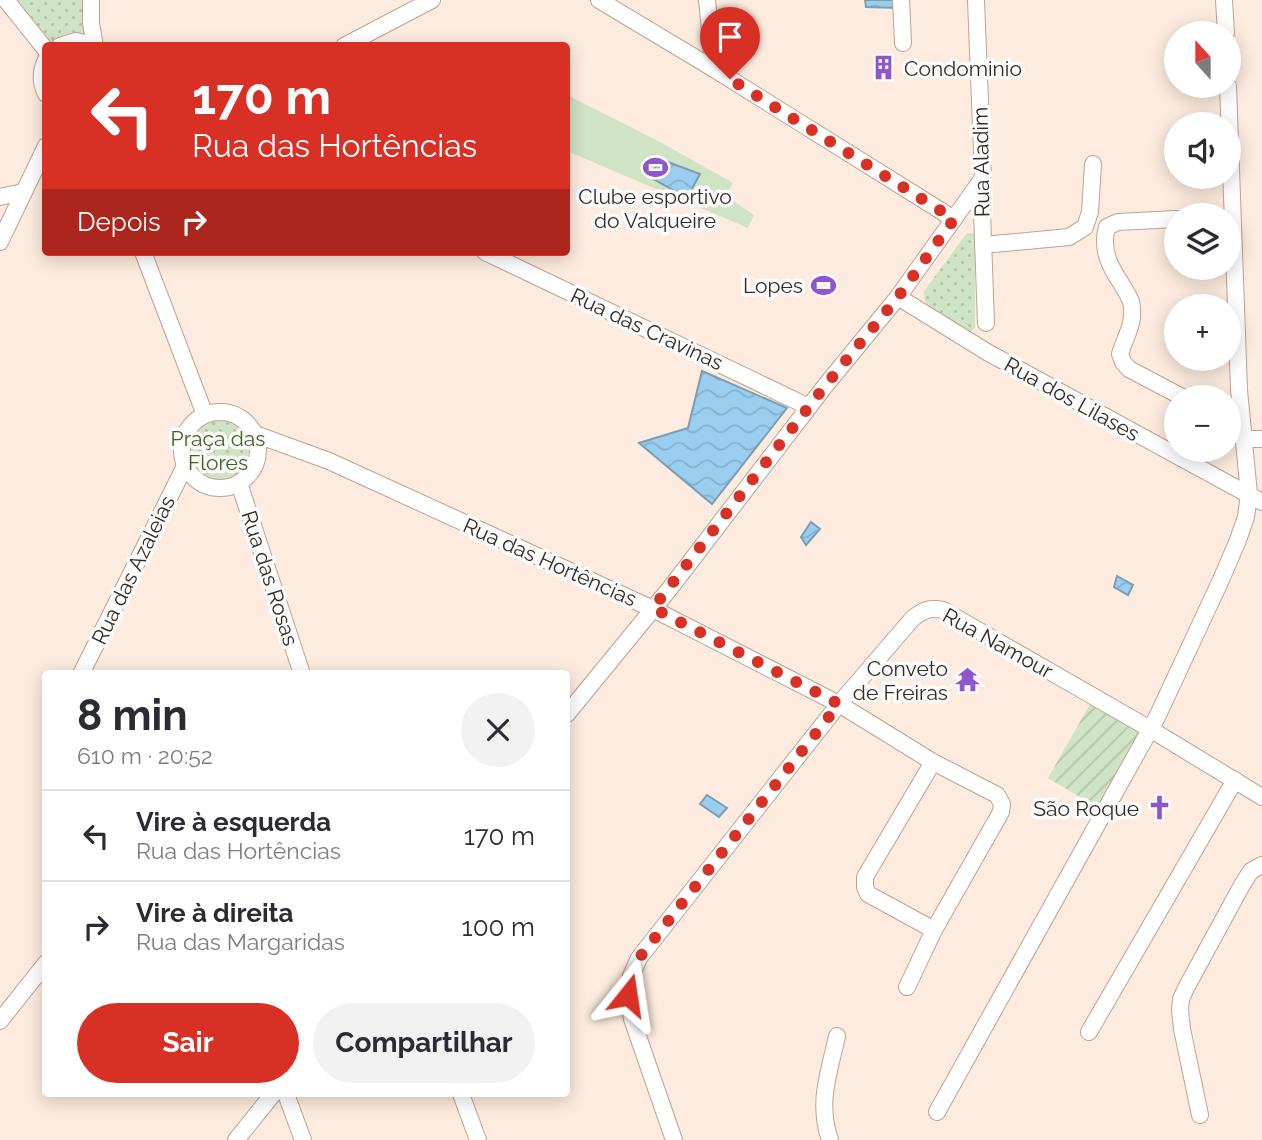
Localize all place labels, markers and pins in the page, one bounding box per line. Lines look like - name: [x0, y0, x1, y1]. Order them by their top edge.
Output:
- pin: [700, 7, 760, 79]
- building icon: Condominio: [870, 54, 898, 82]
- place label: Condominio: [904, 56, 1022, 81]
- sports icon: Clube esportivo do Valqueire: [641, 153, 669, 181]
- place label: Clube esportivo do Valqueire: [578, 184, 732, 233]
- sports icon: Lopes: [809, 271, 837, 299]
- place label: Lopes: [743, 273, 803, 298]
- place label: Conveto de Freiras: [853, 656, 948, 705]
- temple icon: Conveto de Freiras: [954, 666, 982, 694]
- church icon: São Roque: [1145, 794, 1173, 822]
- place label: São Roque: [1033, 796, 1139, 821]

